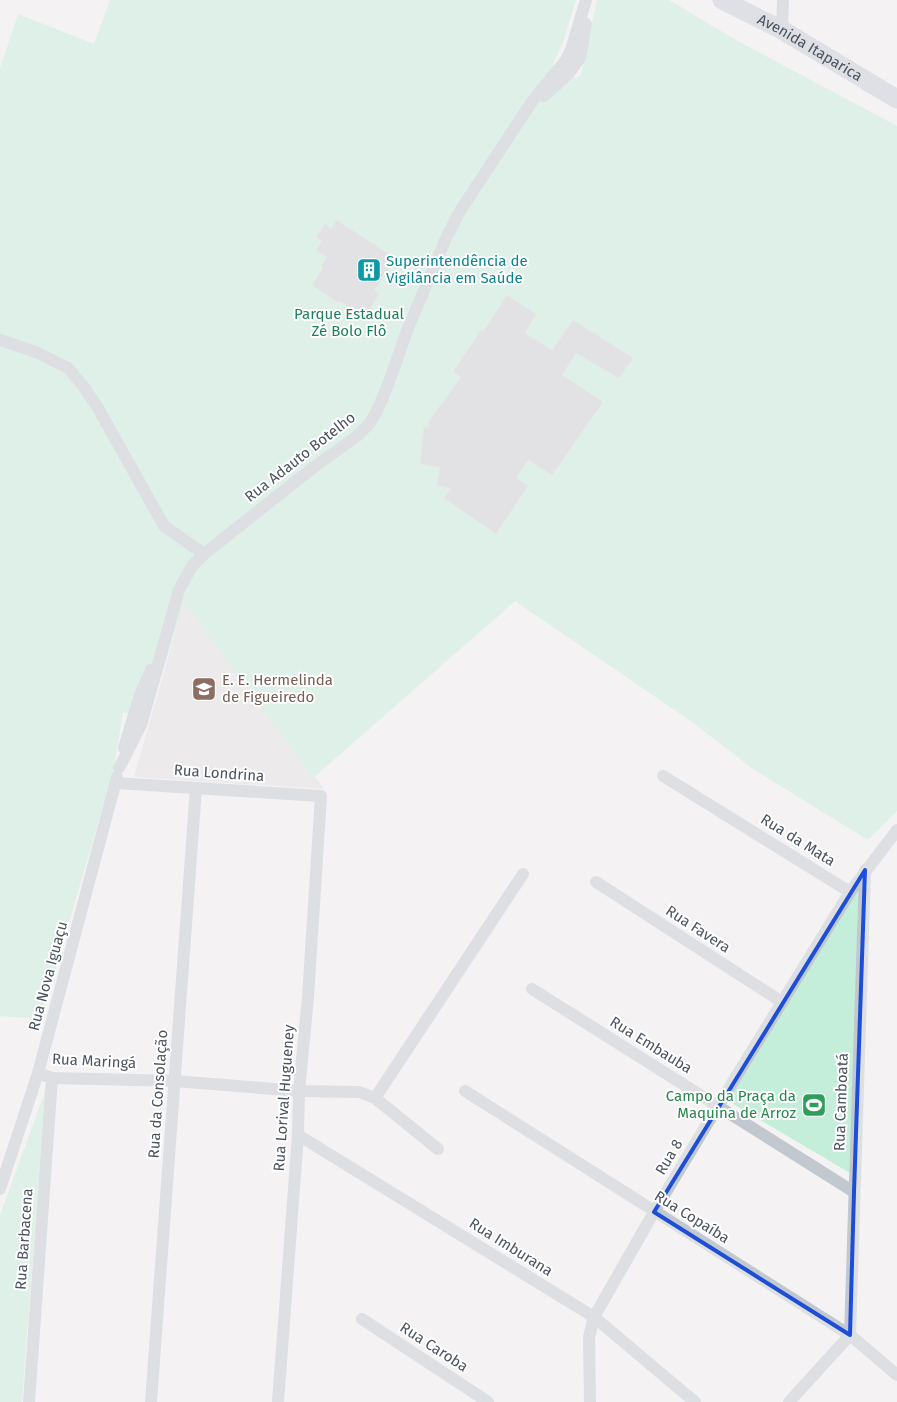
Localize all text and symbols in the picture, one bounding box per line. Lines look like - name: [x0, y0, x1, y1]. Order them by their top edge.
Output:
- street label: Avenida Itaparica: [754, 10, 866, 85]
- place label: Superintendência de Vigilância em Saúde: [386, 252, 528, 287]
- building icon: Superintendência de Vigilância em Saúde: [356, 257, 382, 283]
- park label: Parque Estadual Zé Bolo Flô: [294, 305, 404, 340]
- street label: Rua Adauto Botelho: [241, 408, 359, 506]
- place label: E. E. Hermelinda de Figueiredo: [222, 671, 333, 706]
- school or university icon: E. E. Hermelinda de Figueiredo: [191, 676, 217, 702]
- street label: Rua Londrina: [173, 761, 265, 785]
- street label: Rua da Mata: [757, 810, 839, 870]
- street label: Rua Favera: [662, 902, 734, 956]
- street label: Rua Nova Iguaçu: [25, 919, 71, 1033]
- street label: Rua Embauba: [607, 1013, 695, 1077]
- street label: Rua Lorival Hugueney: [270, 1023, 298, 1172]
- street label: Rua da Consolação: [145, 1029, 171, 1159]
- street label: Rua Maringá: [51, 1050, 137, 1072]
- street label: Rua Camboatá: [830, 1053, 852, 1151]
- place label: Campo da Praça da Maquina de Arroz: [666, 1087, 796, 1122]
- sports icon: Campo da Praça da Maquina de Arroz: [801, 1092, 827, 1118]
- street label: Rua 8: [651, 1136, 687, 1178]
- street label: Rua Copaíba: [651, 1187, 733, 1247]
- street label: Rua Barbacena: [11, 1188, 37, 1290]
- street label: Rua Imburana: [466, 1214, 556, 1280]
- street label: Rua Caroba: [397, 1318, 471, 1376]

